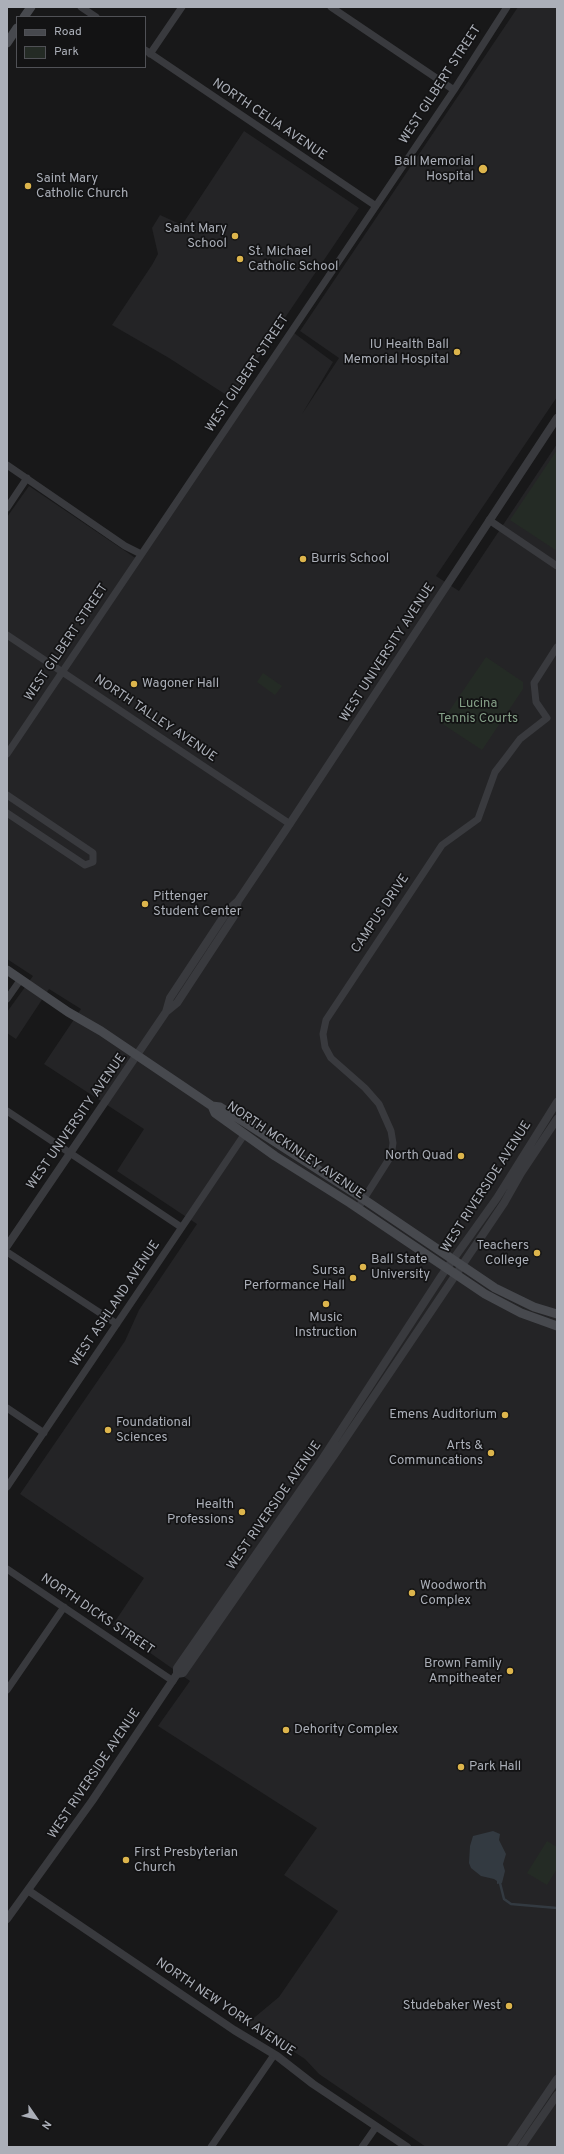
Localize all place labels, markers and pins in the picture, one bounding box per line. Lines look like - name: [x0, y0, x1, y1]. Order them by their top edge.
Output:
- place label: Ball Memorial Hospital: [394, 154, 474, 185]
- marker: Ball Memorial Hospital: [477, 163, 489, 175]
- place label: Saint Mary Catholic Church: [36, 171, 128, 202]
- marker: Saint Mary Catholic Church: [23, 181, 33, 191]
- place label: Saint Mary School: [165, 221, 227, 252]
- marker: Saint Mary School: [230, 231, 240, 241]
- place label: St. Michael Catholic School: [248, 244, 338, 275]
- marker: St. Michael Catholic School: [235, 254, 245, 264]
- place label: IU Health Ball Memorial Hospital: [343, 337, 449, 368]
- marker: IU Health Ball Memorial Hospital: [452, 347, 462, 357]
- place label: Burris School: [311, 551, 389, 567]
- marker: Burris School: [298, 554, 308, 564]
- place label: Wagoner Hall: [142, 676, 219, 692]
- marker: Wagoner Hall: [129, 679, 139, 689]
- place label: Pittenger Student Center: [153, 889, 242, 920]
- marker: Pittenger Student Center: [140, 899, 150, 909]
- place label: North Quad: [385, 1148, 453, 1164]
- marker: North Quad: [456, 1151, 466, 1161]
- place label: Teachers College: [476, 1238, 529, 1269]
- marker: Teachers College: [532, 1248, 542, 1258]
- place label: Ball State University: [371, 1252, 430, 1283]
- marker: Ball State University: [358, 1262, 368, 1272]
- place label: Sursa Performance Hall: [244, 1263, 345, 1294]
- marker: Sursa Performance Hall: [348, 1273, 358, 1283]
- marker: Music Instruction: [321, 1299, 331, 1309]
- place label: Music Instruction: [295, 1310, 357, 1341]
- place label: Emens Auditorium: [389, 1407, 497, 1423]
- marker: Emens Auditorium: [500, 1410, 510, 1420]
- place label: Foundational Sciences: [116, 1415, 191, 1446]
- marker: Foundational Sciences: [103, 1425, 113, 1435]
- place label: Arts & Communcations: [389, 1438, 483, 1469]
- marker: Arts & Communcations: [486, 1448, 496, 1458]
- place label: Health Professions: [167, 1497, 234, 1528]
- marker: Health Professions: [237, 1507, 247, 1517]
- place label: Woodworth Complex: [420, 1578, 486, 1609]
- marker: Woodworth Complex: [407, 1588, 417, 1598]
- place label: Brown Family Ampitheater: [424, 1656, 502, 1687]
- marker: Brown Family Ampitheater: [505, 1666, 515, 1676]
- place label: Dehority Complex: [294, 1722, 398, 1738]
- marker: Dehority Complex: [281, 1725, 291, 1735]
- place label: Park Hall: [469, 1759, 521, 1775]
- marker: Park Hall: [456, 1762, 466, 1772]
- place label: First Presbyterian Church: [134, 1845, 238, 1876]
- marker: First Presbyterian Church: [121, 1855, 131, 1865]
- place label: Studebaker West: [403, 1998, 501, 2014]
- marker: Studebaker West: [504, 2001, 514, 2011]

